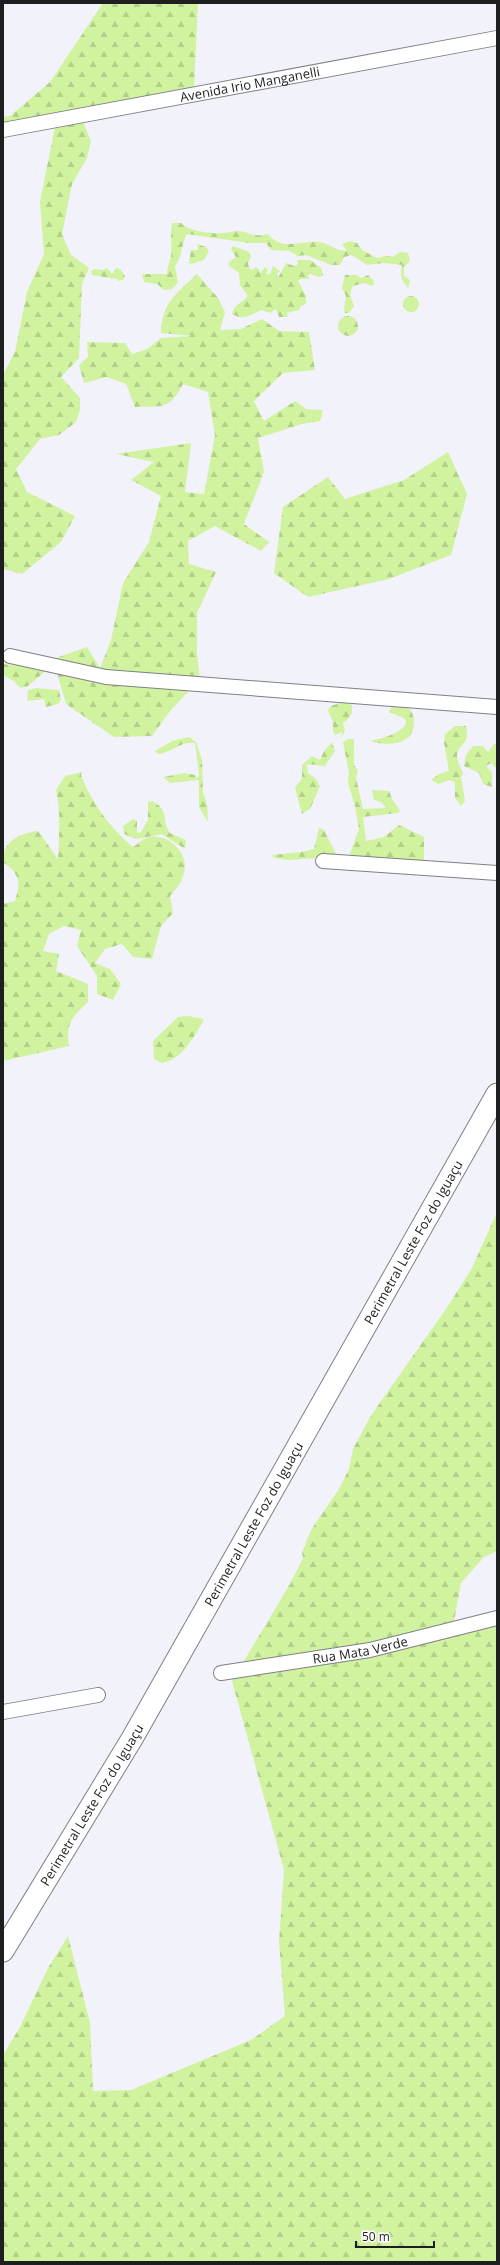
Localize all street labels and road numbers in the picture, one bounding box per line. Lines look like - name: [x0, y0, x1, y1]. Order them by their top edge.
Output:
- street label: Avenida Irio Manganelli: [178, 62, 321, 106]
- street label: Perimetral Leste Foz do Iguaçu: [359, 1157, 467, 1328]
- street label: Perimetral Leste Foz do Iguaçu: [200, 1439, 307, 1610]
- street label: Rua Mata Verde: [311, 1632, 410, 1668]
- street label: Perimetral Leste Foz do Iguaçu: [36, 1721, 148, 1889]

